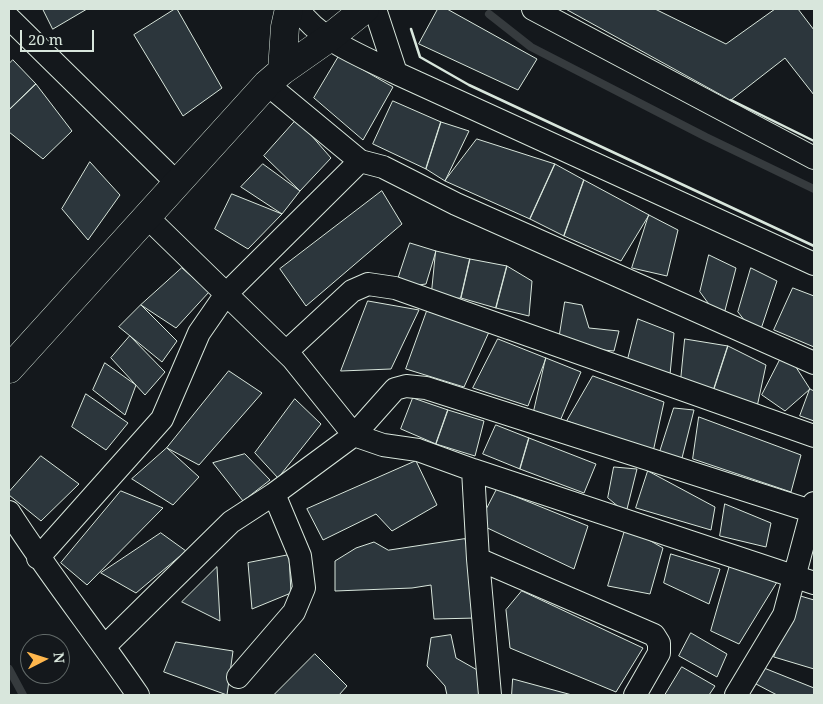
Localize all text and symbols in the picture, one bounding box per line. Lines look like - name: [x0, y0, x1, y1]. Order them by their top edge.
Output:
- scale bar: [22, 20, 96, 52]
- text: 20 m: [28, 29, 63, 49]
- north arrow: [20, 634, 70, 684]
- text: N: [49, 651, 69, 664]

